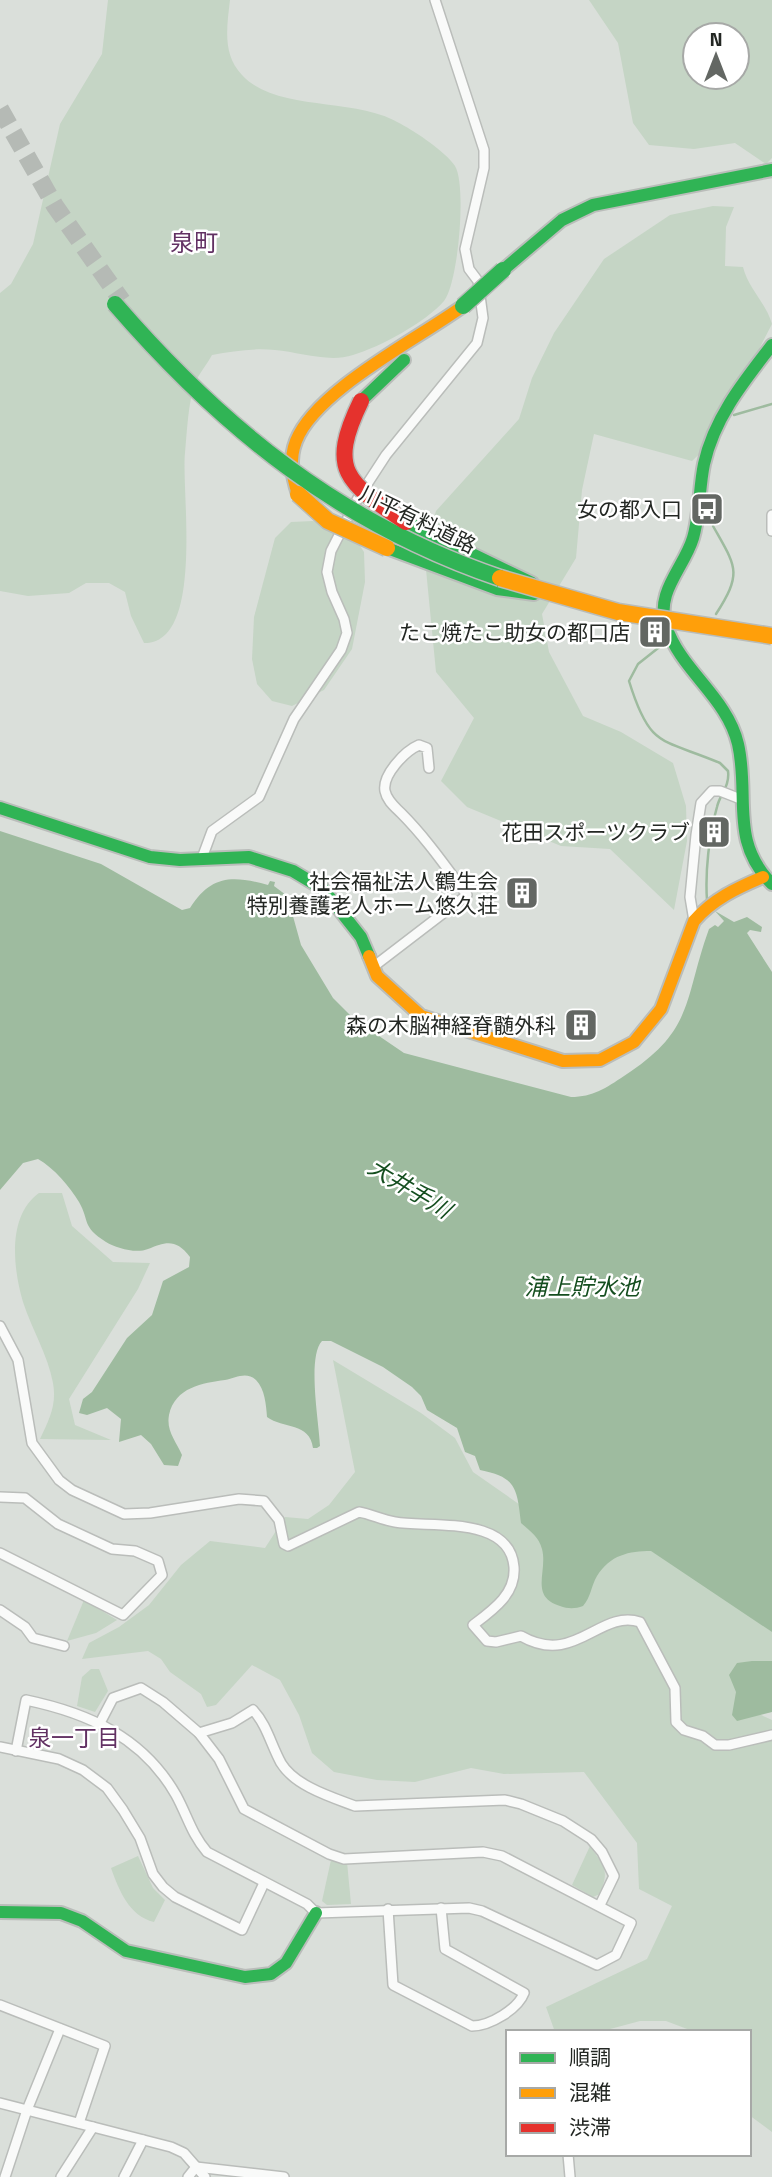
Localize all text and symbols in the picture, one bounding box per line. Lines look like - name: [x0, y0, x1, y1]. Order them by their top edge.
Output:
- north arrow: [681, 21, 751, 91]
- text: N: [709, 24, 723, 53]
- district label: 泉町: [170, 224, 218, 260]
- street label: 川平有料道路: [354, 477, 482, 561]
- bus stop icon: 女の都入口: [688, 490, 726, 528]
- place label: 女の都入口: [577, 493, 682, 525]
- building icon: たこ焼たこ助女の都口店: [636, 613, 674, 651]
- place label: たこ焼たこ助女の都口店: [399, 616, 630, 648]
- building icon: 花田スポーツクラブ: [695, 813, 733, 851]
- place label: 花田スポーツクラブ: [501, 816, 690, 848]
- place label: 社会福祉法人鶴生会 特別養護老人ホーム悠久荘: [247, 865, 498, 921]
- building icon: 社会福祉法人鶴生会 特別養護老人ホーム悠久荘: [503, 874, 541, 912]
- building icon: 森の木脳神経脊髄外科: [562, 1006, 600, 1044]
- place label: 森の木脳神経脊髄外科: [346, 1009, 556, 1041]
- water label: 大井手川: [362, 1149, 461, 1228]
- water label: 浦上貯水池: [525, 1269, 642, 1304]
- district label: 泉一丁目: [28, 1720, 120, 1755]
- legend: [506, 2030, 751, 2156]
- text: 順調: [569, 2041, 611, 2073]
- text: 混雑: [569, 2076, 611, 2108]
- text: 渋滞: [569, 2111, 611, 2143]

